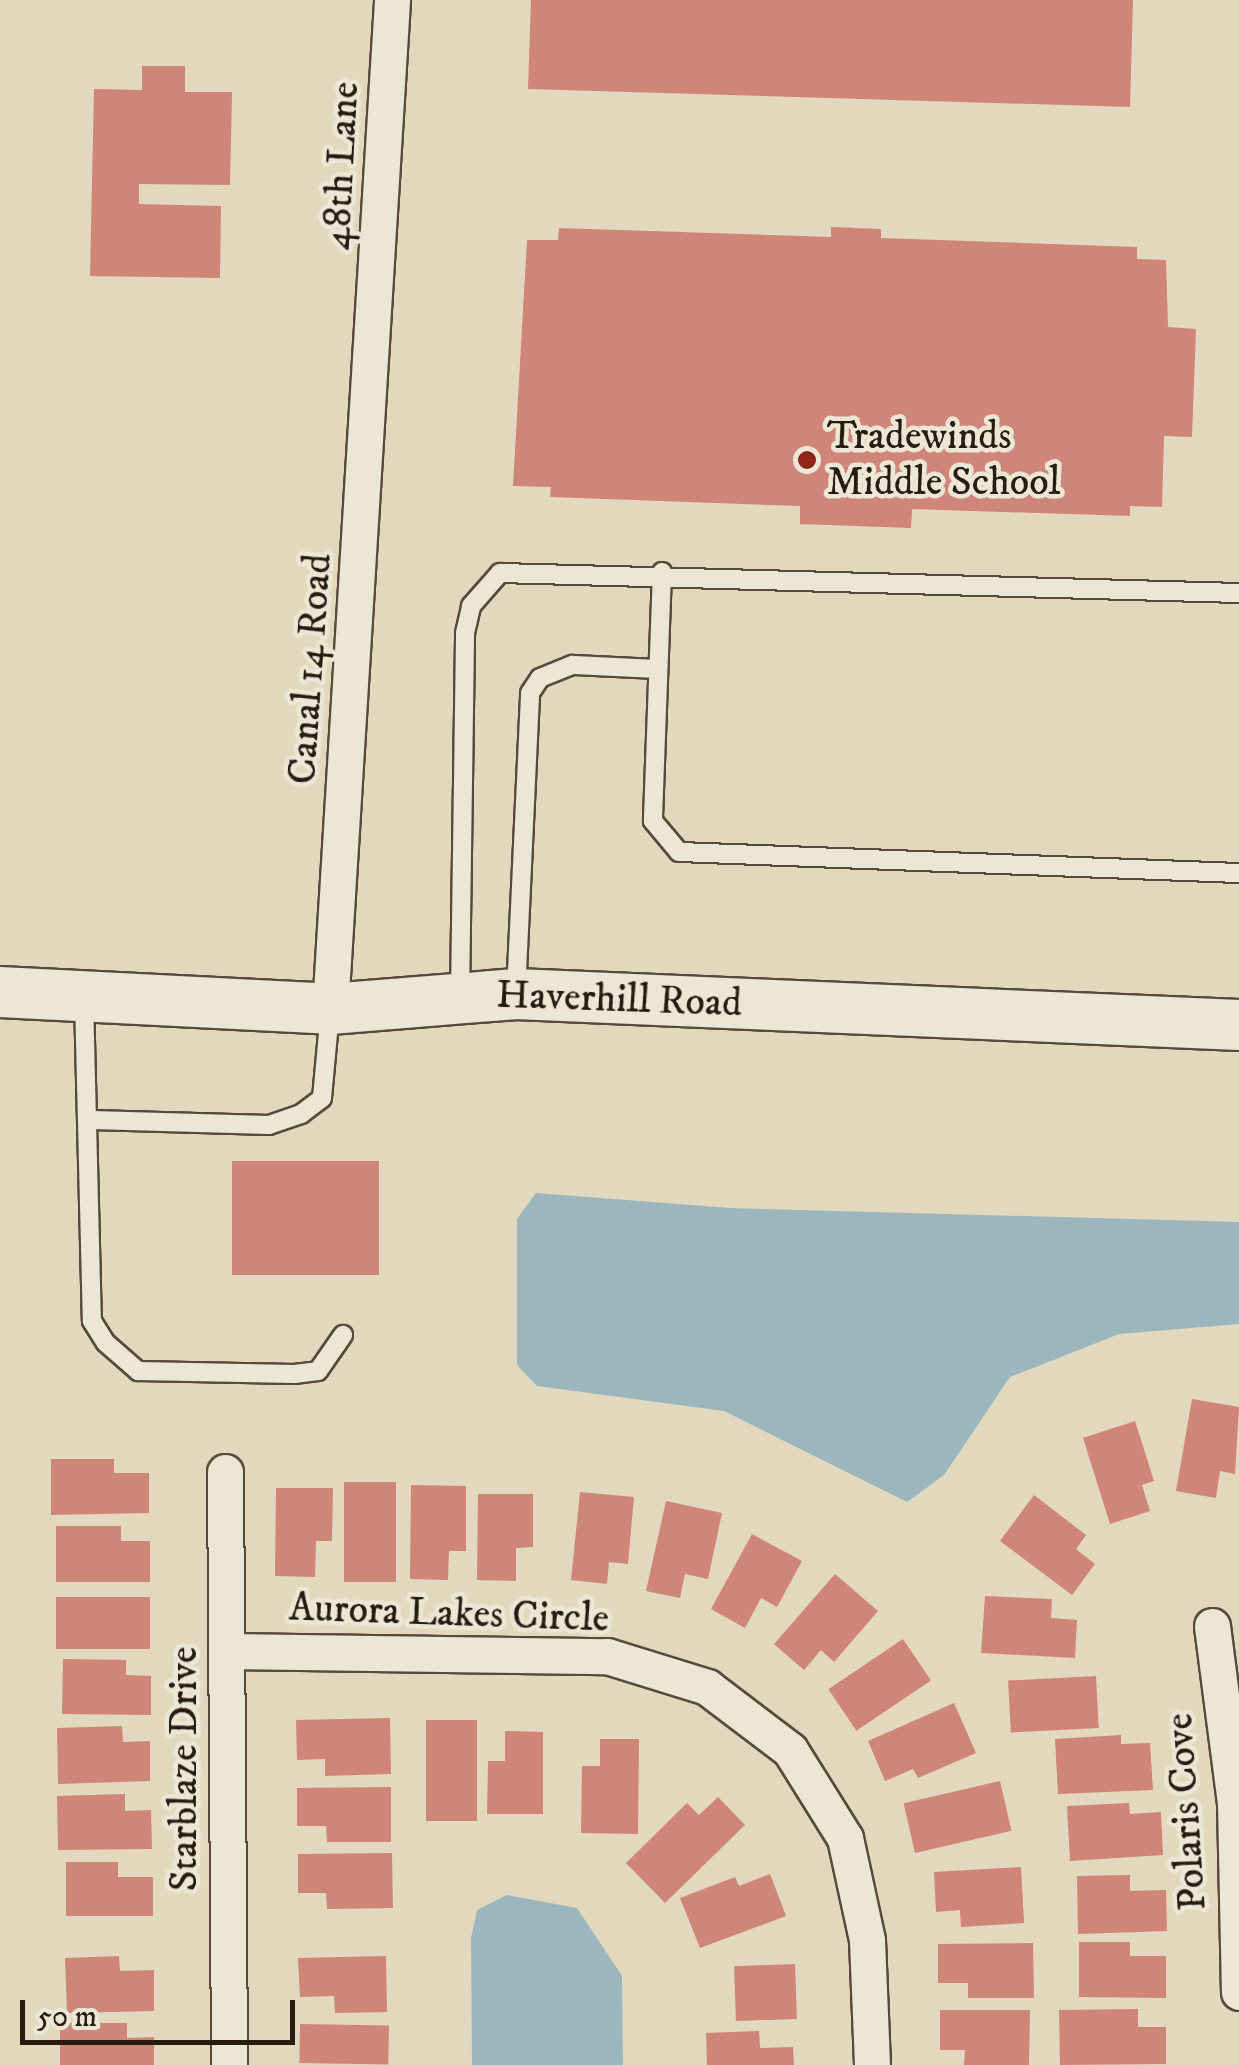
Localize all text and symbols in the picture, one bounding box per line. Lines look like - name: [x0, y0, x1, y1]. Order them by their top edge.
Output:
- street label: 48th Lane: [314, 81, 370, 251]
- place label: Tradewinds Middle School: [827, 413, 1061, 507]
- marker: Tradewinds Middle School: [796, 449, 818, 471]
- street label: Canal 14 Road: [279, 552, 343, 786]
- street label: Haverhill Road: [495, 972, 743, 1028]
- street label: Aurora Lakes Circle: [288, 1584, 610, 1644]
- street label: Starblaze Drive: [161, 1647, 209, 1891]
- street label: Polaris Cove: [1156, 1712, 1218, 1912]
- scale bar: [25, 1980, 300, 2042]
- text: 50 m: [37, 1999, 97, 2036]

